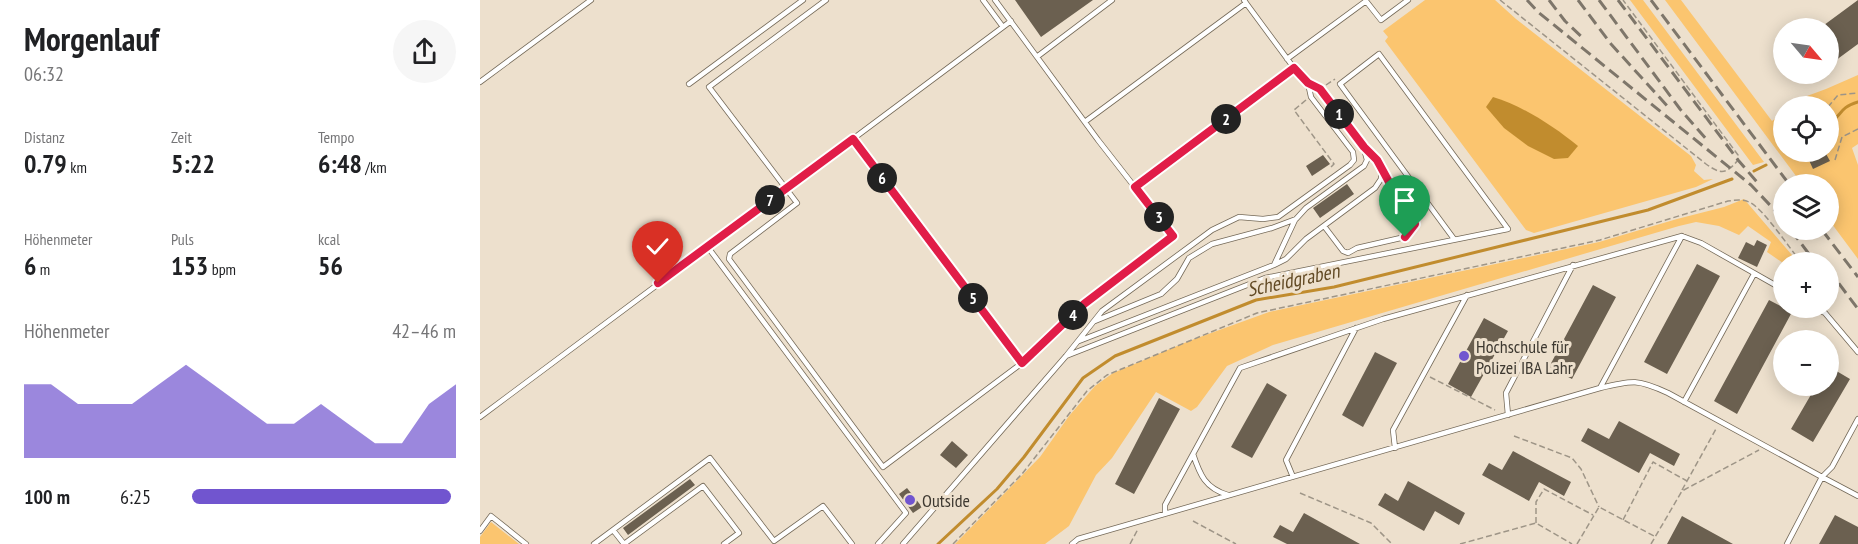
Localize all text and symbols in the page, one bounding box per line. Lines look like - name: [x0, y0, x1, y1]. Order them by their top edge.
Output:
- text: Morgenlauf: [24, 17, 159, 60]
- north arrow: [1773, 18, 1839, 84]
- map controls: [1773, 18, 1839, 396]
- button: share: [393, 20, 456, 83]
- text: 06:32: [24, 61, 64, 87]
- button: locate: [1773, 96, 1839, 162]
- pin: 1: [1324, 99, 1354, 129]
- pin: 2: [1211, 104, 1241, 134]
- text: 1: [1335, 104, 1343, 124]
- text: 2: [1222, 109, 1230, 129]
- text: Distanz: [24, 127, 65, 147]
- text: Zeit: [171, 127, 192, 147]
- text: Tempo: [318, 127, 354, 147]
- text: 0.79: [24, 147, 67, 180]
- text: 5:22: [171, 147, 215, 180]
- text: 6:48: [318, 147, 362, 180]
- text: km: [67, 157, 87, 177]
- text: /km: [362, 157, 387, 177]
- pin: 6: [867, 163, 897, 193]
- text: 6: [878, 168, 886, 188]
- button: layers: [1773, 174, 1839, 240]
- pin: [1379, 175, 1430, 237]
- icon: arrive: [1388, 184, 1421, 217]
- pin: 7: [755, 185, 785, 215]
- text: 7: [766, 190, 774, 210]
- pin: 3: [1144, 202, 1174, 232]
- text: 3: [1155, 207, 1163, 227]
- pin: [632, 221, 683, 283]
- text: Höhenmeter: [24, 229, 92, 249]
- text: Puls: [171, 229, 194, 249]
- text: kcal: [318, 229, 340, 249]
- icon: check: [641, 230, 674, 263]
- text: 6: [24, 249, 36, 282]
- text: 153: [171, 249, 208, 282]
- text: 56: [318, 249, 343, 282]
- button: +: [1773, 252, 1839, 318]
- water label: Scheidgraben: [1245, 257, 1343, 302]
- text: m: [36, 259, 50, 279]
- text: bpm: [208, 259, 236, 279]
- pin: 5: [958, 283, 988, 313]
- text: 5: [969, 288, 977, 308]
- pin: 4: [1058, 300, 1088, 330]
- text: 4: [1069, 305, 1077, 325]
- text: Höhenmeter: [24, 318, 110, 344]
- text: 42–46 m: [392, 318, 456, 344]
- button: −: [1773, 330, 1839, 396]
- place label: Hochschule für Polizei IBA Lahr: [1476, 335, 1573, 379]
- marker: Hochschule für Polizei IBA Lahr: [1457, 349, 1471, 363]
- text: 100 m: [24, 484, 70, 510]
- text: 6:25: [120, 484, 151, 510]
- place label: Outside: [922, 489, 970, 512]
- marker: Outside: [903, 493, 917, 507]

